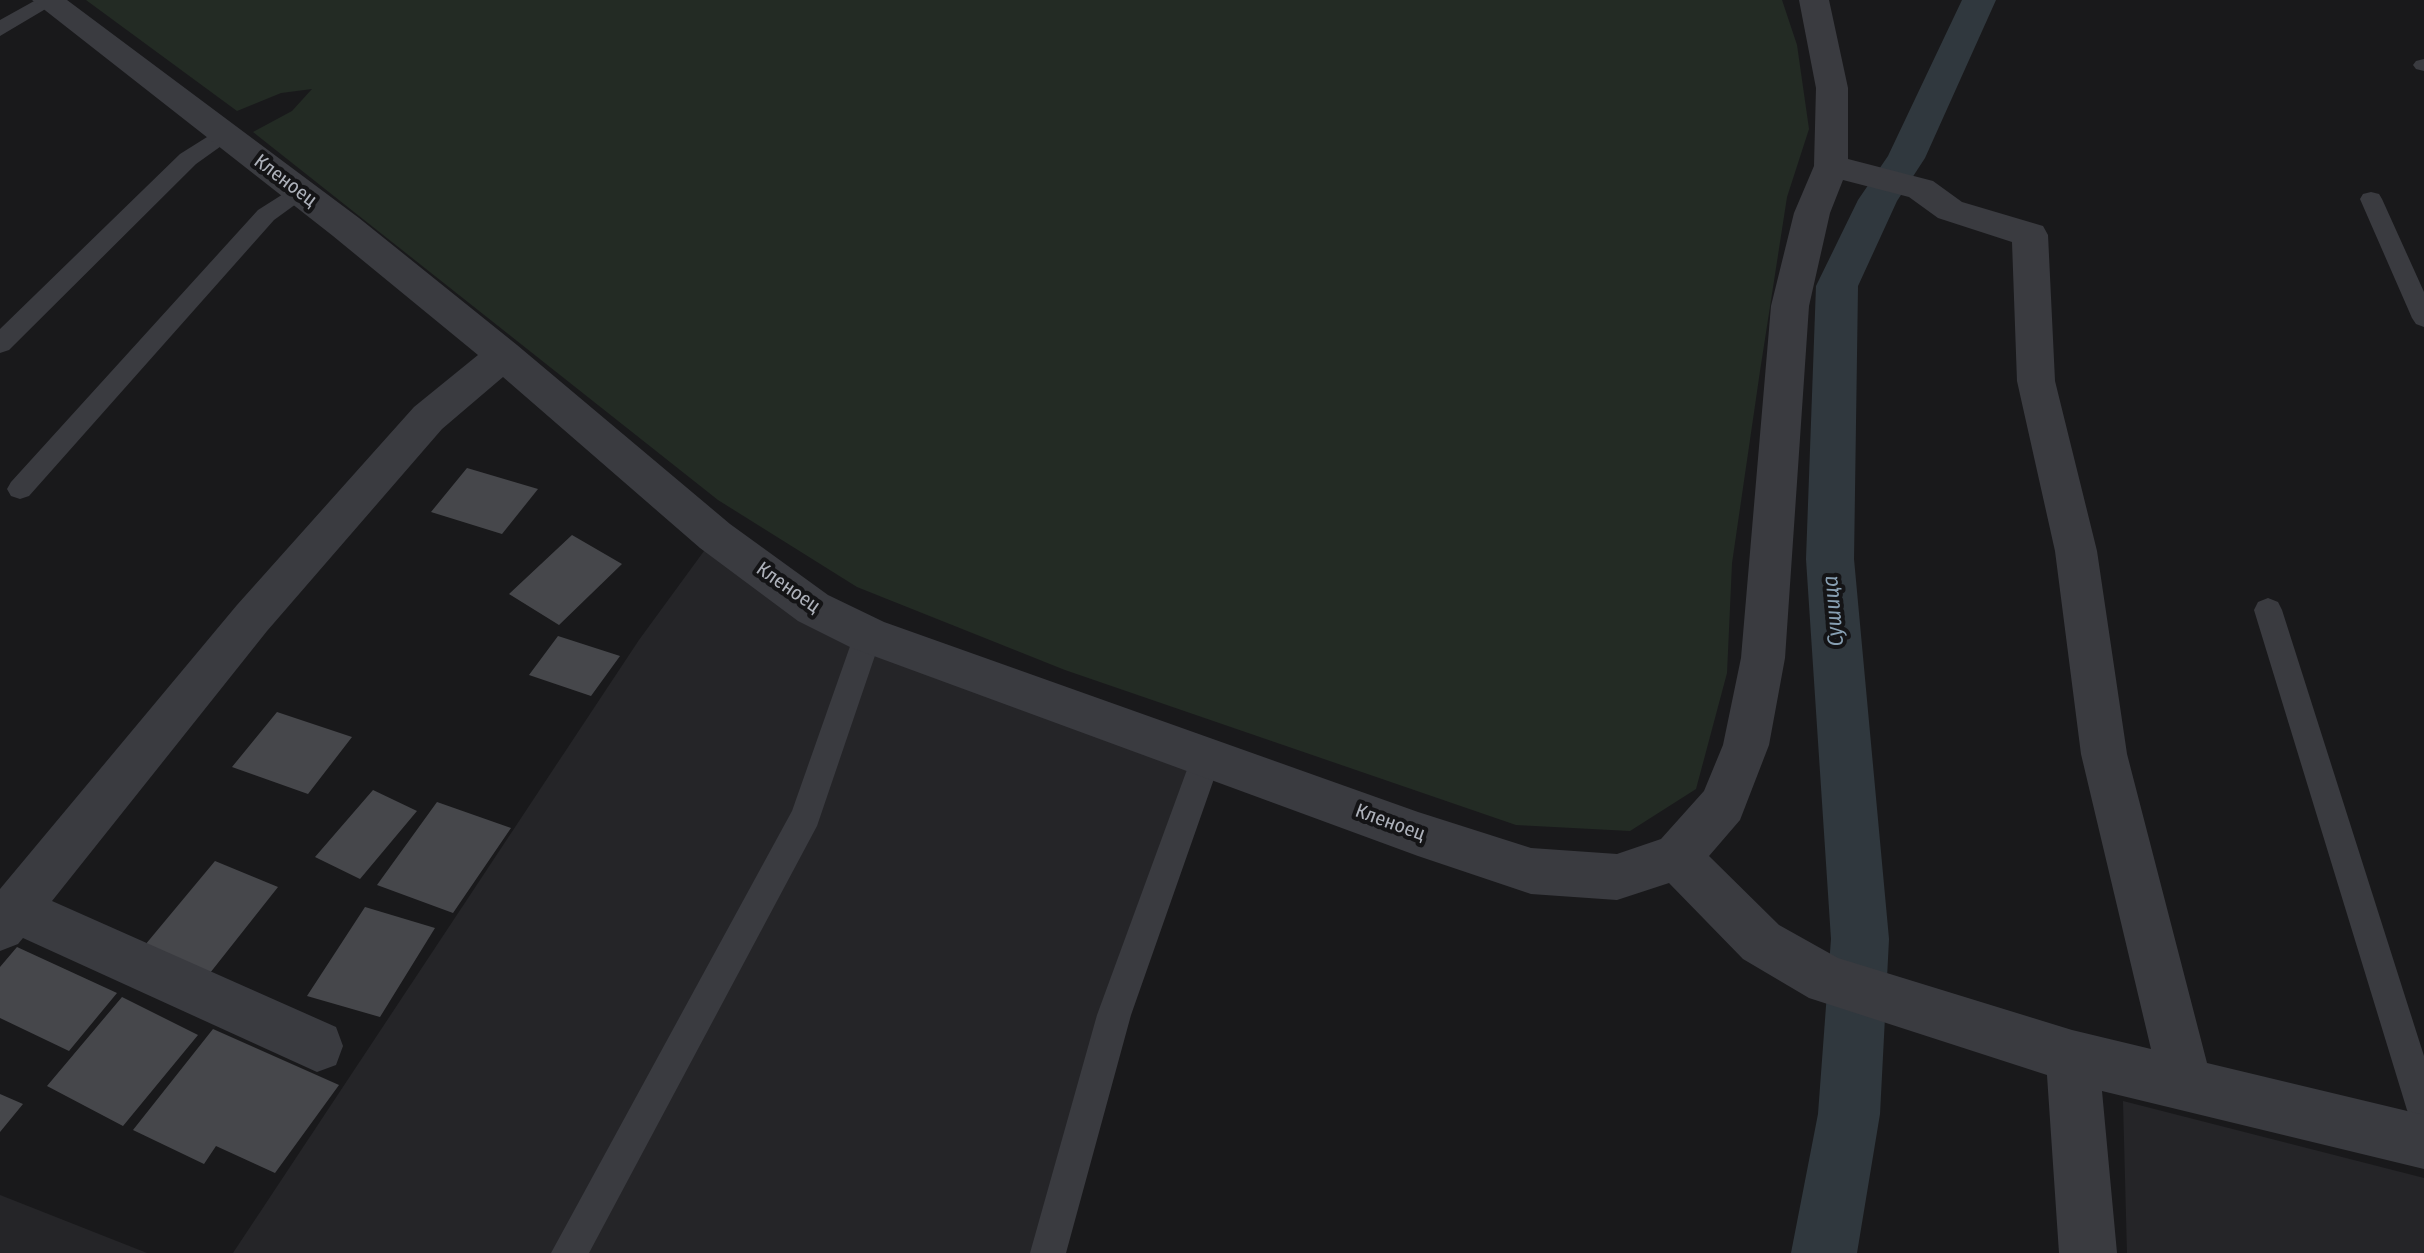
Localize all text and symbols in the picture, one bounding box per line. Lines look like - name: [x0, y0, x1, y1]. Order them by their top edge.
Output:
- street label: Кленоец: [249, 150, 321, 212]
- street label: Кленоец: [751, 557, 825, 619]
- water label: Сушица: [1818, 575, 1850, 647]
- street label: Кленоец: [1352, 799, 1428, 847]

